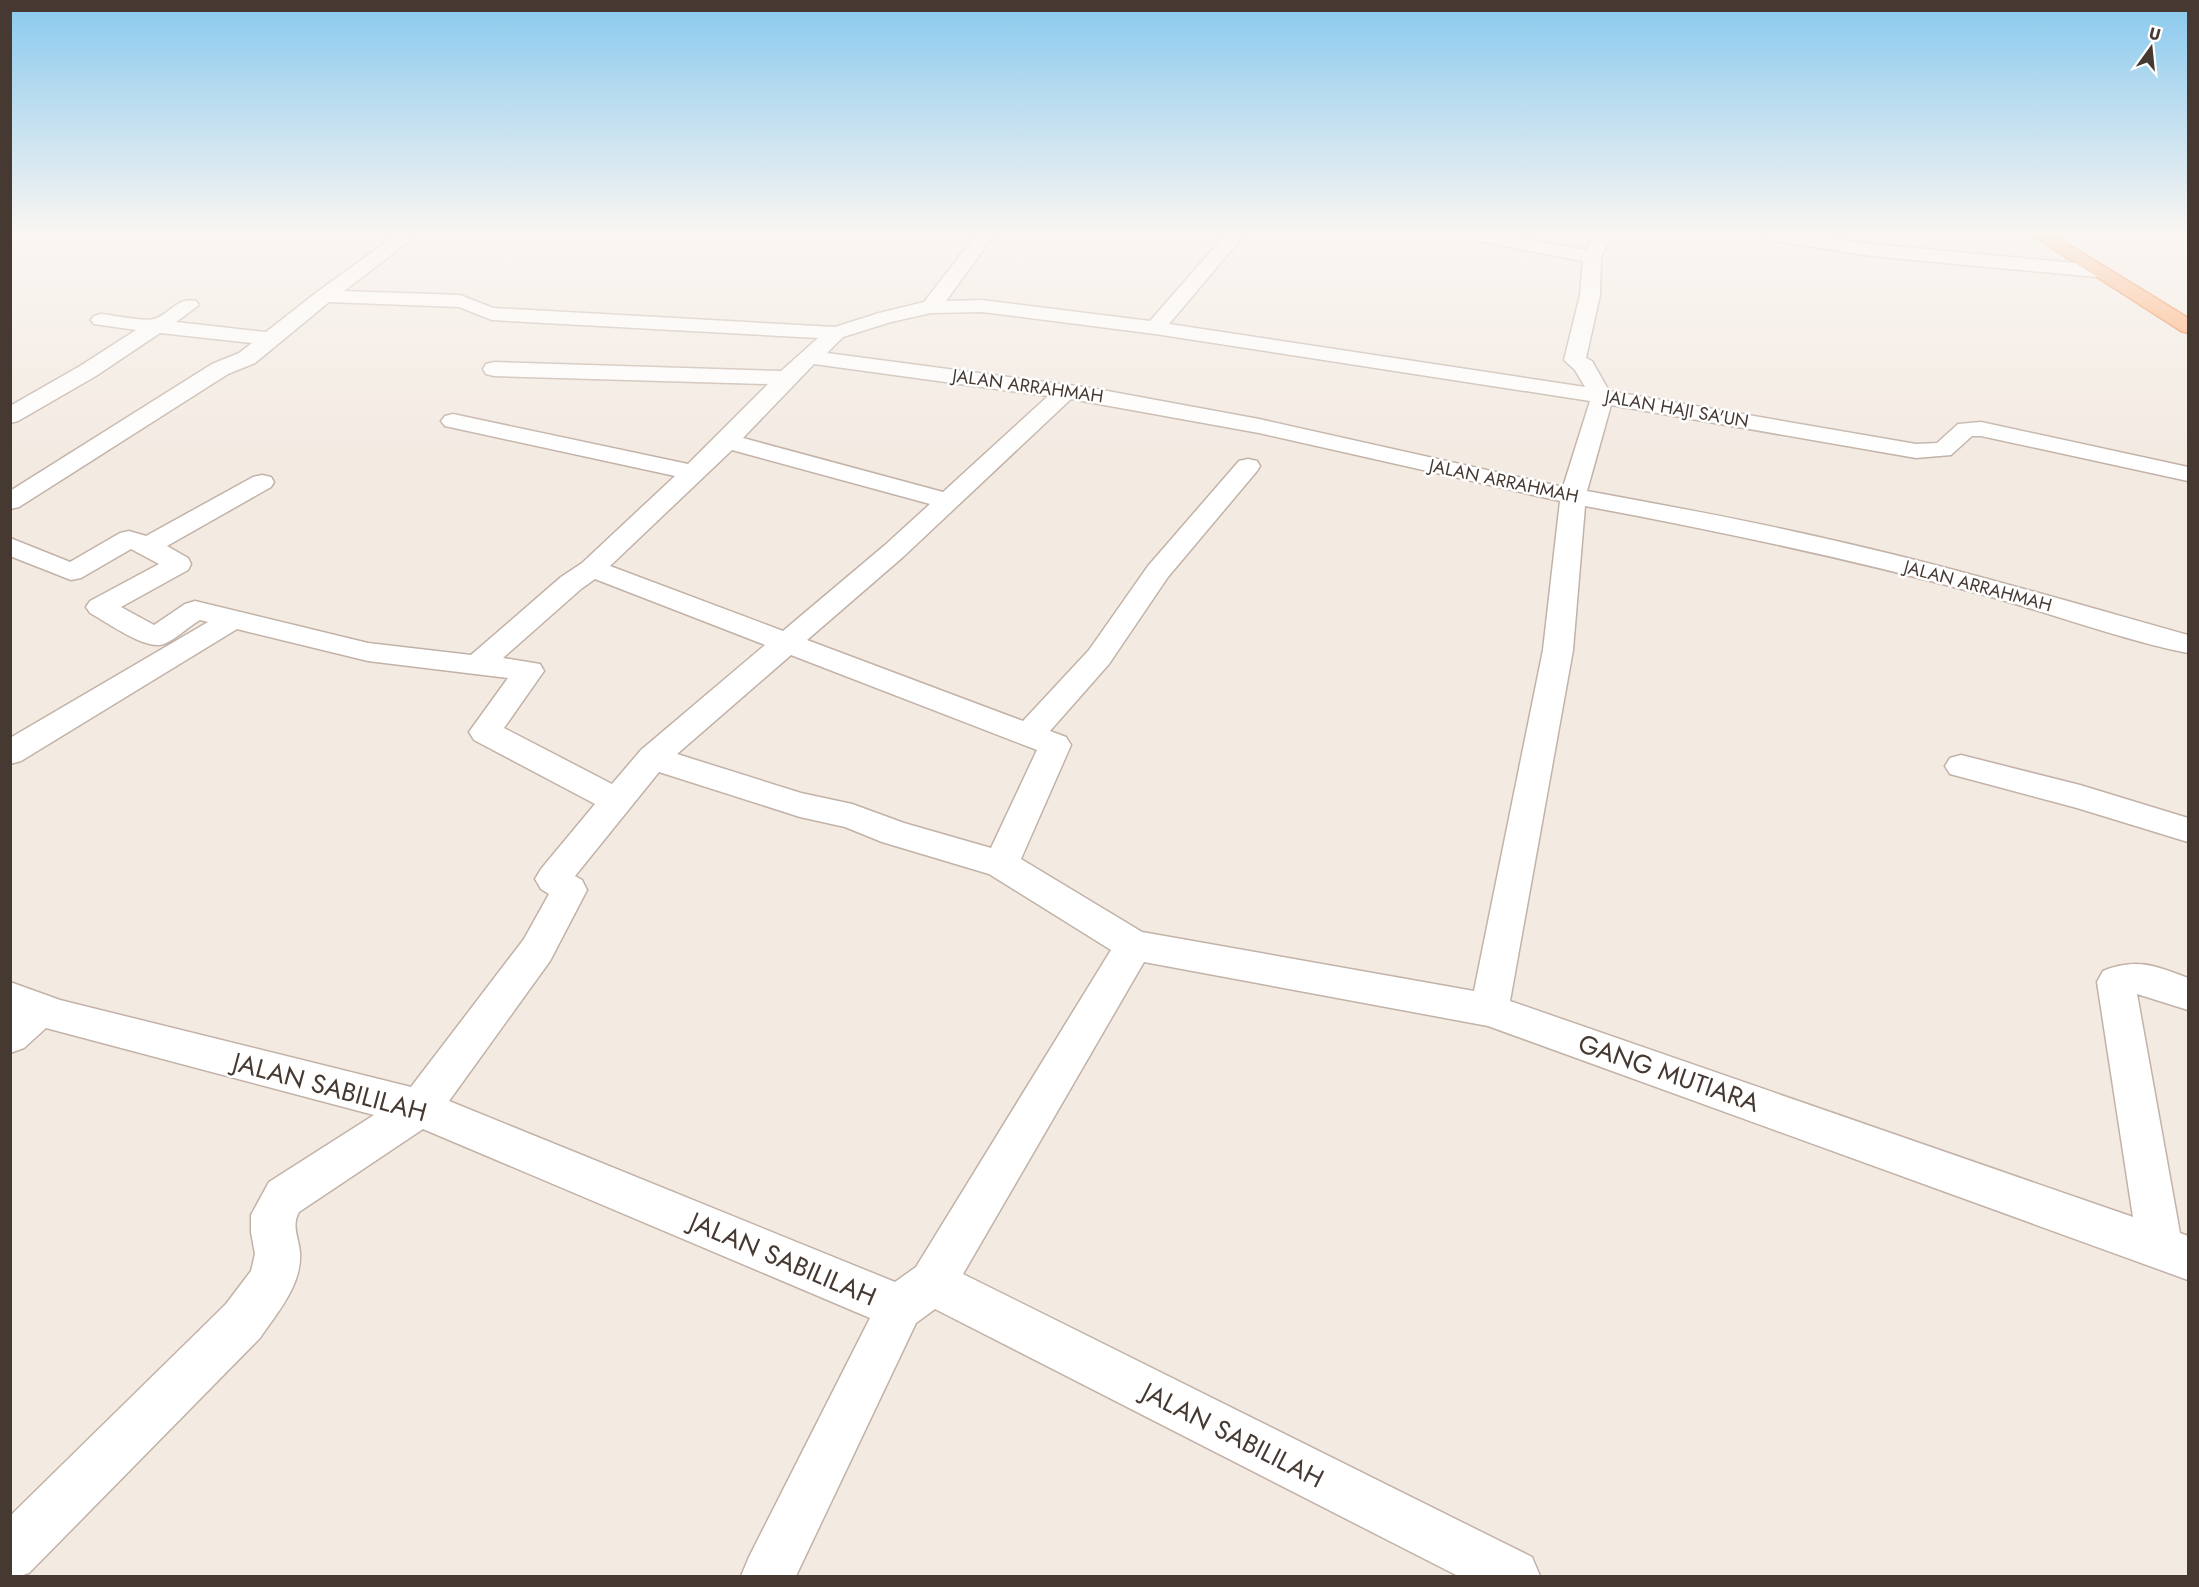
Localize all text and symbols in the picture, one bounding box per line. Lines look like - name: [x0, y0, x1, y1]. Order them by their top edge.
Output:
- north arrow: [2121, 18, 2181, 78]
- text: U: [2146, 21, 2163, 47]
- street label: JALAN ARRAHMAH: [949, 362, 1105, 409]
- street label: JALAN HAJI SA'UN: [1601, 383, 1751, 434]
- street label: JALAN ARRAHMAH: [1425, 452, 1581, 510]
- street label: JALAN ARRAHMAH: [1899, 553, 2055, 618]
- street label: GANG MUTIARA: [1573, 1024, 1765, 1122]
- street label: JALAN SABILILAH: [226, 1042, 431, 1131]
- street label: JALAN SABILILAH: [681, 1201, 882, 1315]
- street label: JALAN SABILILAH: [1133, 1371, 1331, 1497]

